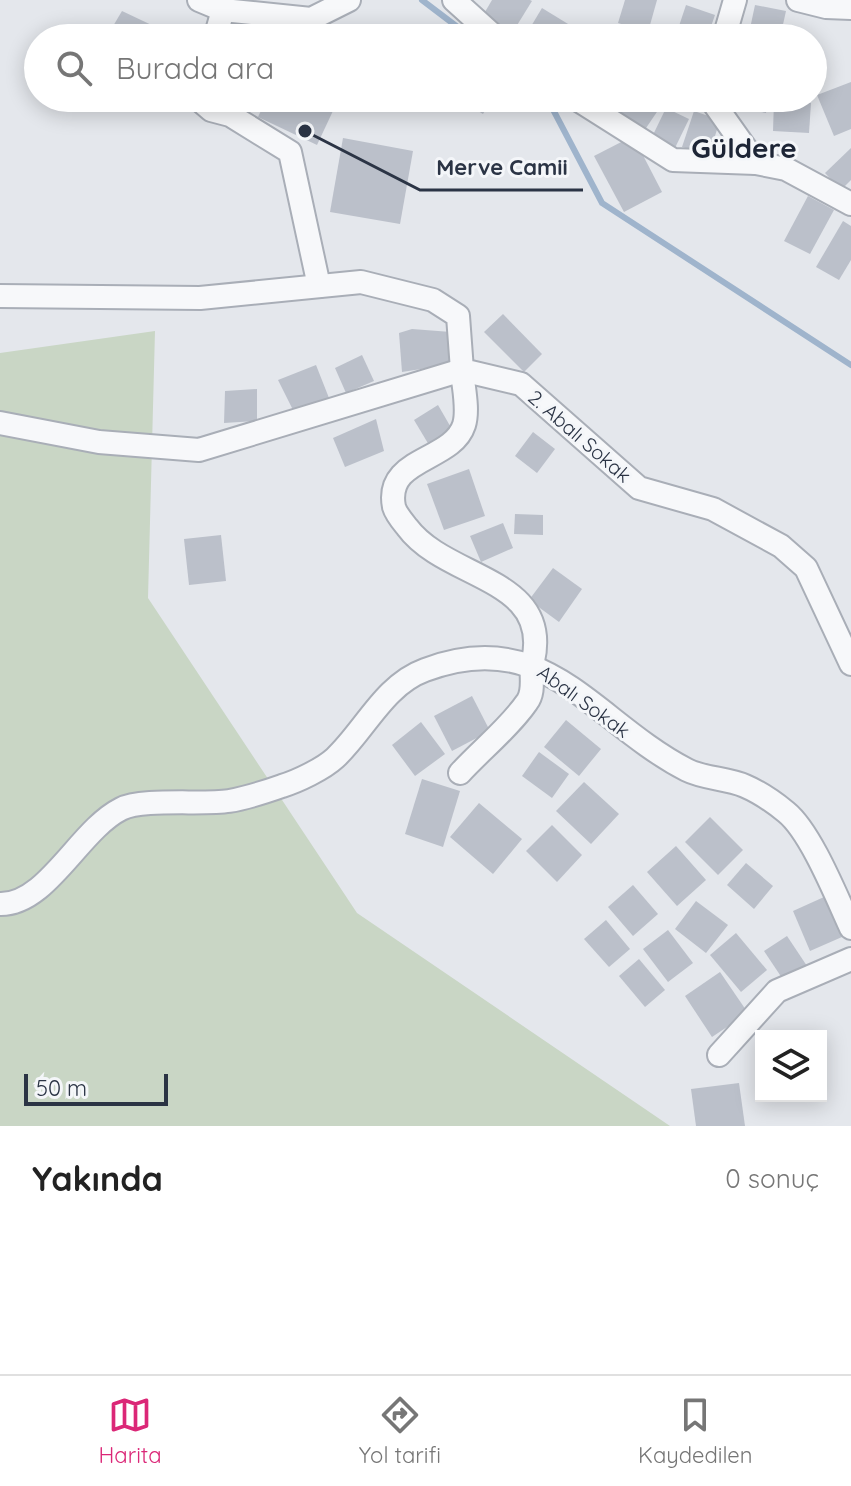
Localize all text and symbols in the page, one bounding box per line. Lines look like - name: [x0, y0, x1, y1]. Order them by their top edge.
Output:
- search box: [24, 24, 827, 112]
- icon: search: [52, 46, 96, 90]
- text: Burada ara: [116, 49, 274, 87]
- district label: Güldere: [691, 130, 797, 165]
- callout: Merve Camii: [420, 144, 583, 190]
- text: Merve Camii: [436, 153, 568, 181]
- street label: 2. Abalı Sokak: [523, 384, 637, 488]
- street label: Abalı Sokak: [533, 659, 635, 743]
- map controls: [755, 1030, 827, 1102]
- button: layers: [755, 1030, 827, 1102]
- scale bar: [24, 1070, 168, 1106]
- text: 50 m: [36, 1074, 87, 1102]
- text: Yakında: [32, 1157, 163, 1200]
- text: 0 sonuç: [725, 1162, 819, 1195]
- tab: Harita: [99, 1393, 162, 1469]
- tab: Yol tarifi: [359, 1393, 441, 1469]
- tab: Kaydedilen: [638, 1393, 752, 1469]

